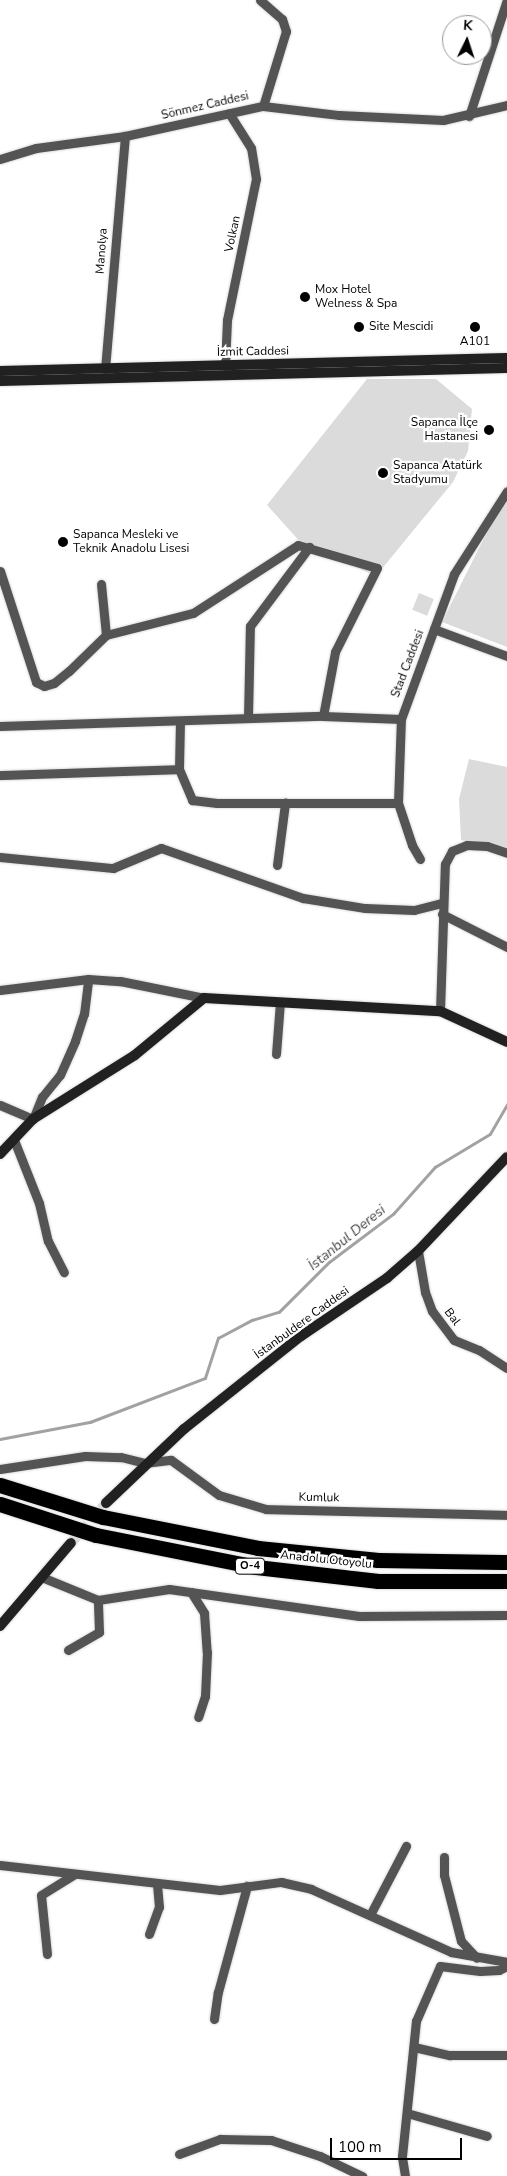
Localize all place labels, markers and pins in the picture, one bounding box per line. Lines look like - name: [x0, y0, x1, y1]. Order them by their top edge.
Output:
- place label: Mox Hotel Welness & Spa: [315, 283, 397, 311]
- marker: Mox Hotel Welness & Spa: [299, 291, 311, 303]
- place label: Site Mescidi: [369, 320, 433, 334]
- marker: Site Mescidi: [353, 321, 365, 333]
- marker: A101: [469, 321, 481, 333]
- place label: A101: [460, 335, 490, 349]
- place label: Sapanca İlçe Hastanesi: [411, 416, 478, 444]
- marker: Sapanca İlçe Hastanesi: [482, 423, 496, 437]
- place label: Sapanca Atatürk Stadyumu: [393, 459, 482, 487]
- marker: Sapanca Atatürk Stadyumu: [377, 467, 389, 479]
- place label: Sapanca Mesleki ve Teknik Anadolu Lisesi: [73, 528, 189, 556]
- marker: Sapanca Mesleki ve Teknik Anadolu Lisesi: [57, 536, 69, 548]

